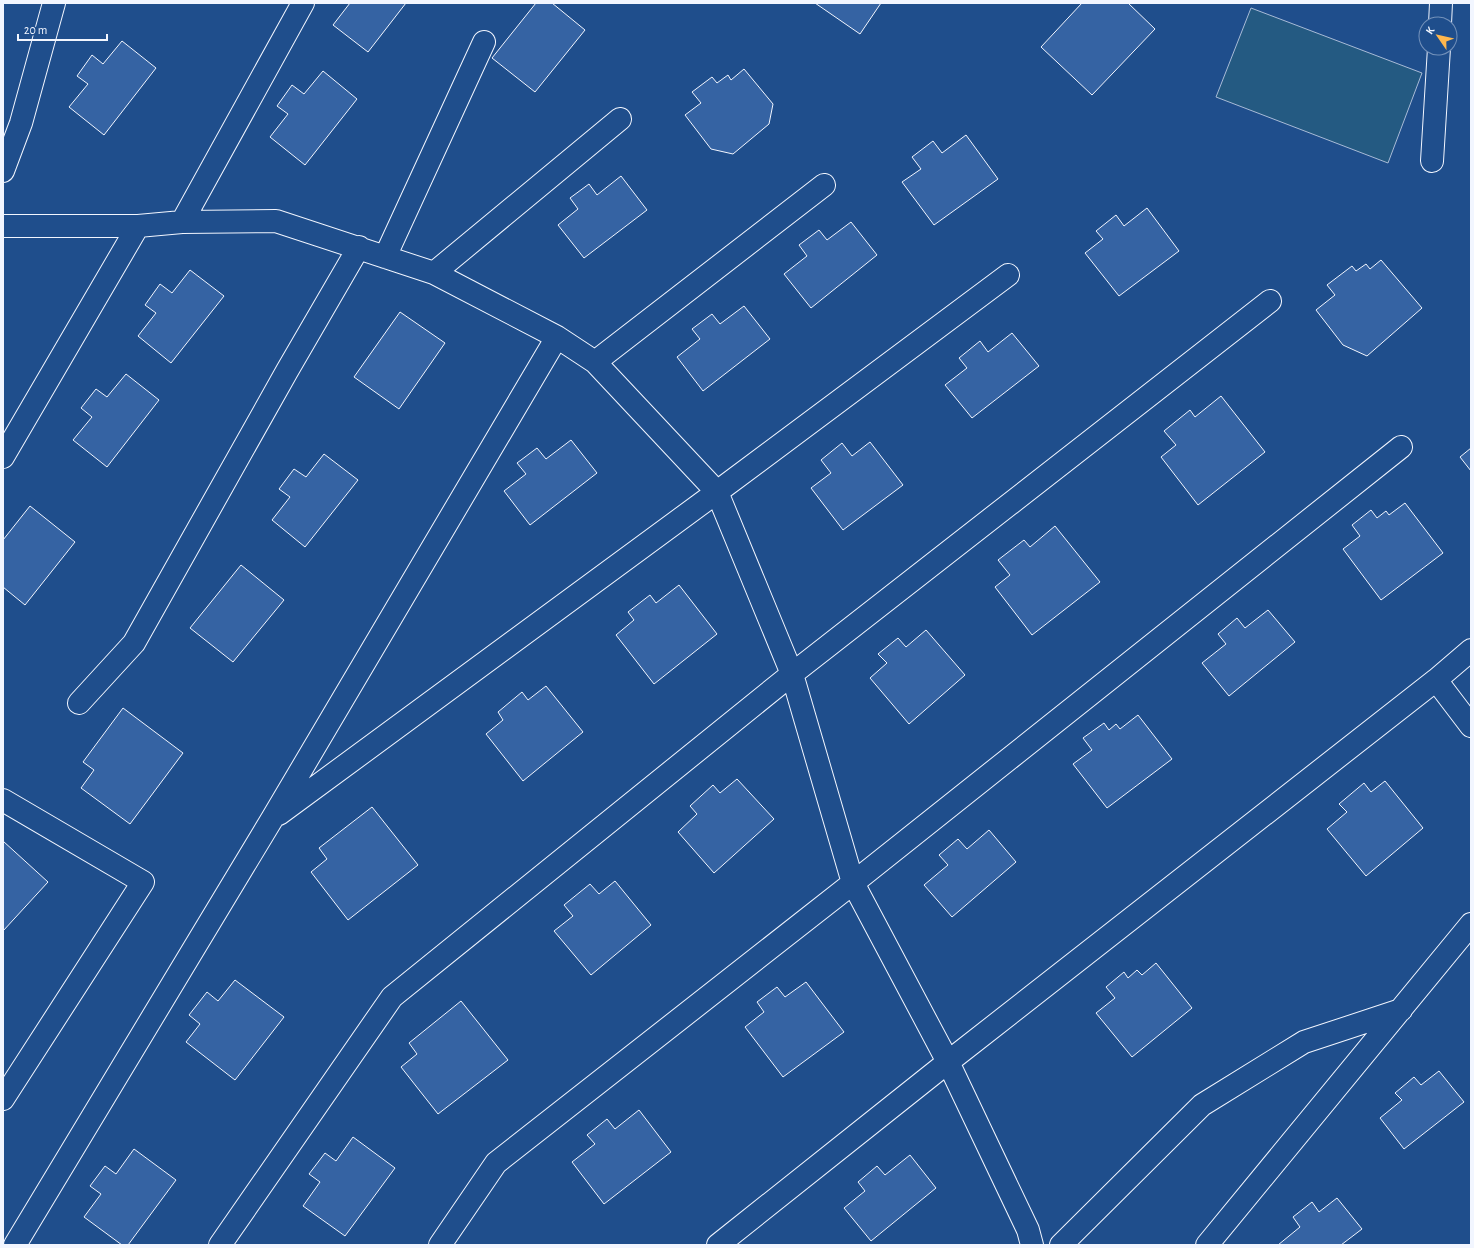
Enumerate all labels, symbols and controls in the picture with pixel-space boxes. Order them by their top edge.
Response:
scale bar [18,16,107,42]
north arrow [1418,16,1458,56]
text: 20 m [24,24,47,36]
text: K [1424,24,1437,36]

